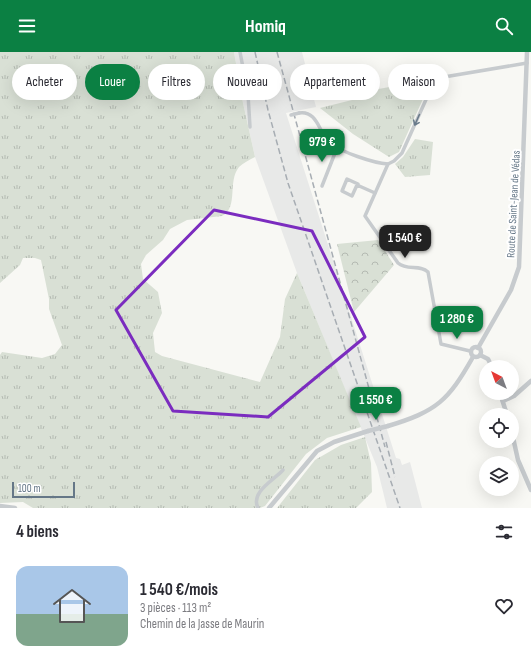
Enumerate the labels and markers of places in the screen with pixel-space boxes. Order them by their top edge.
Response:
pin: 979 € [294,129,350,163]
pin: 1 540 € [368,225,442,259]
pin: 1 280 € [420,306,494,340]
pin: 1 550 € [339,387,413,421]

